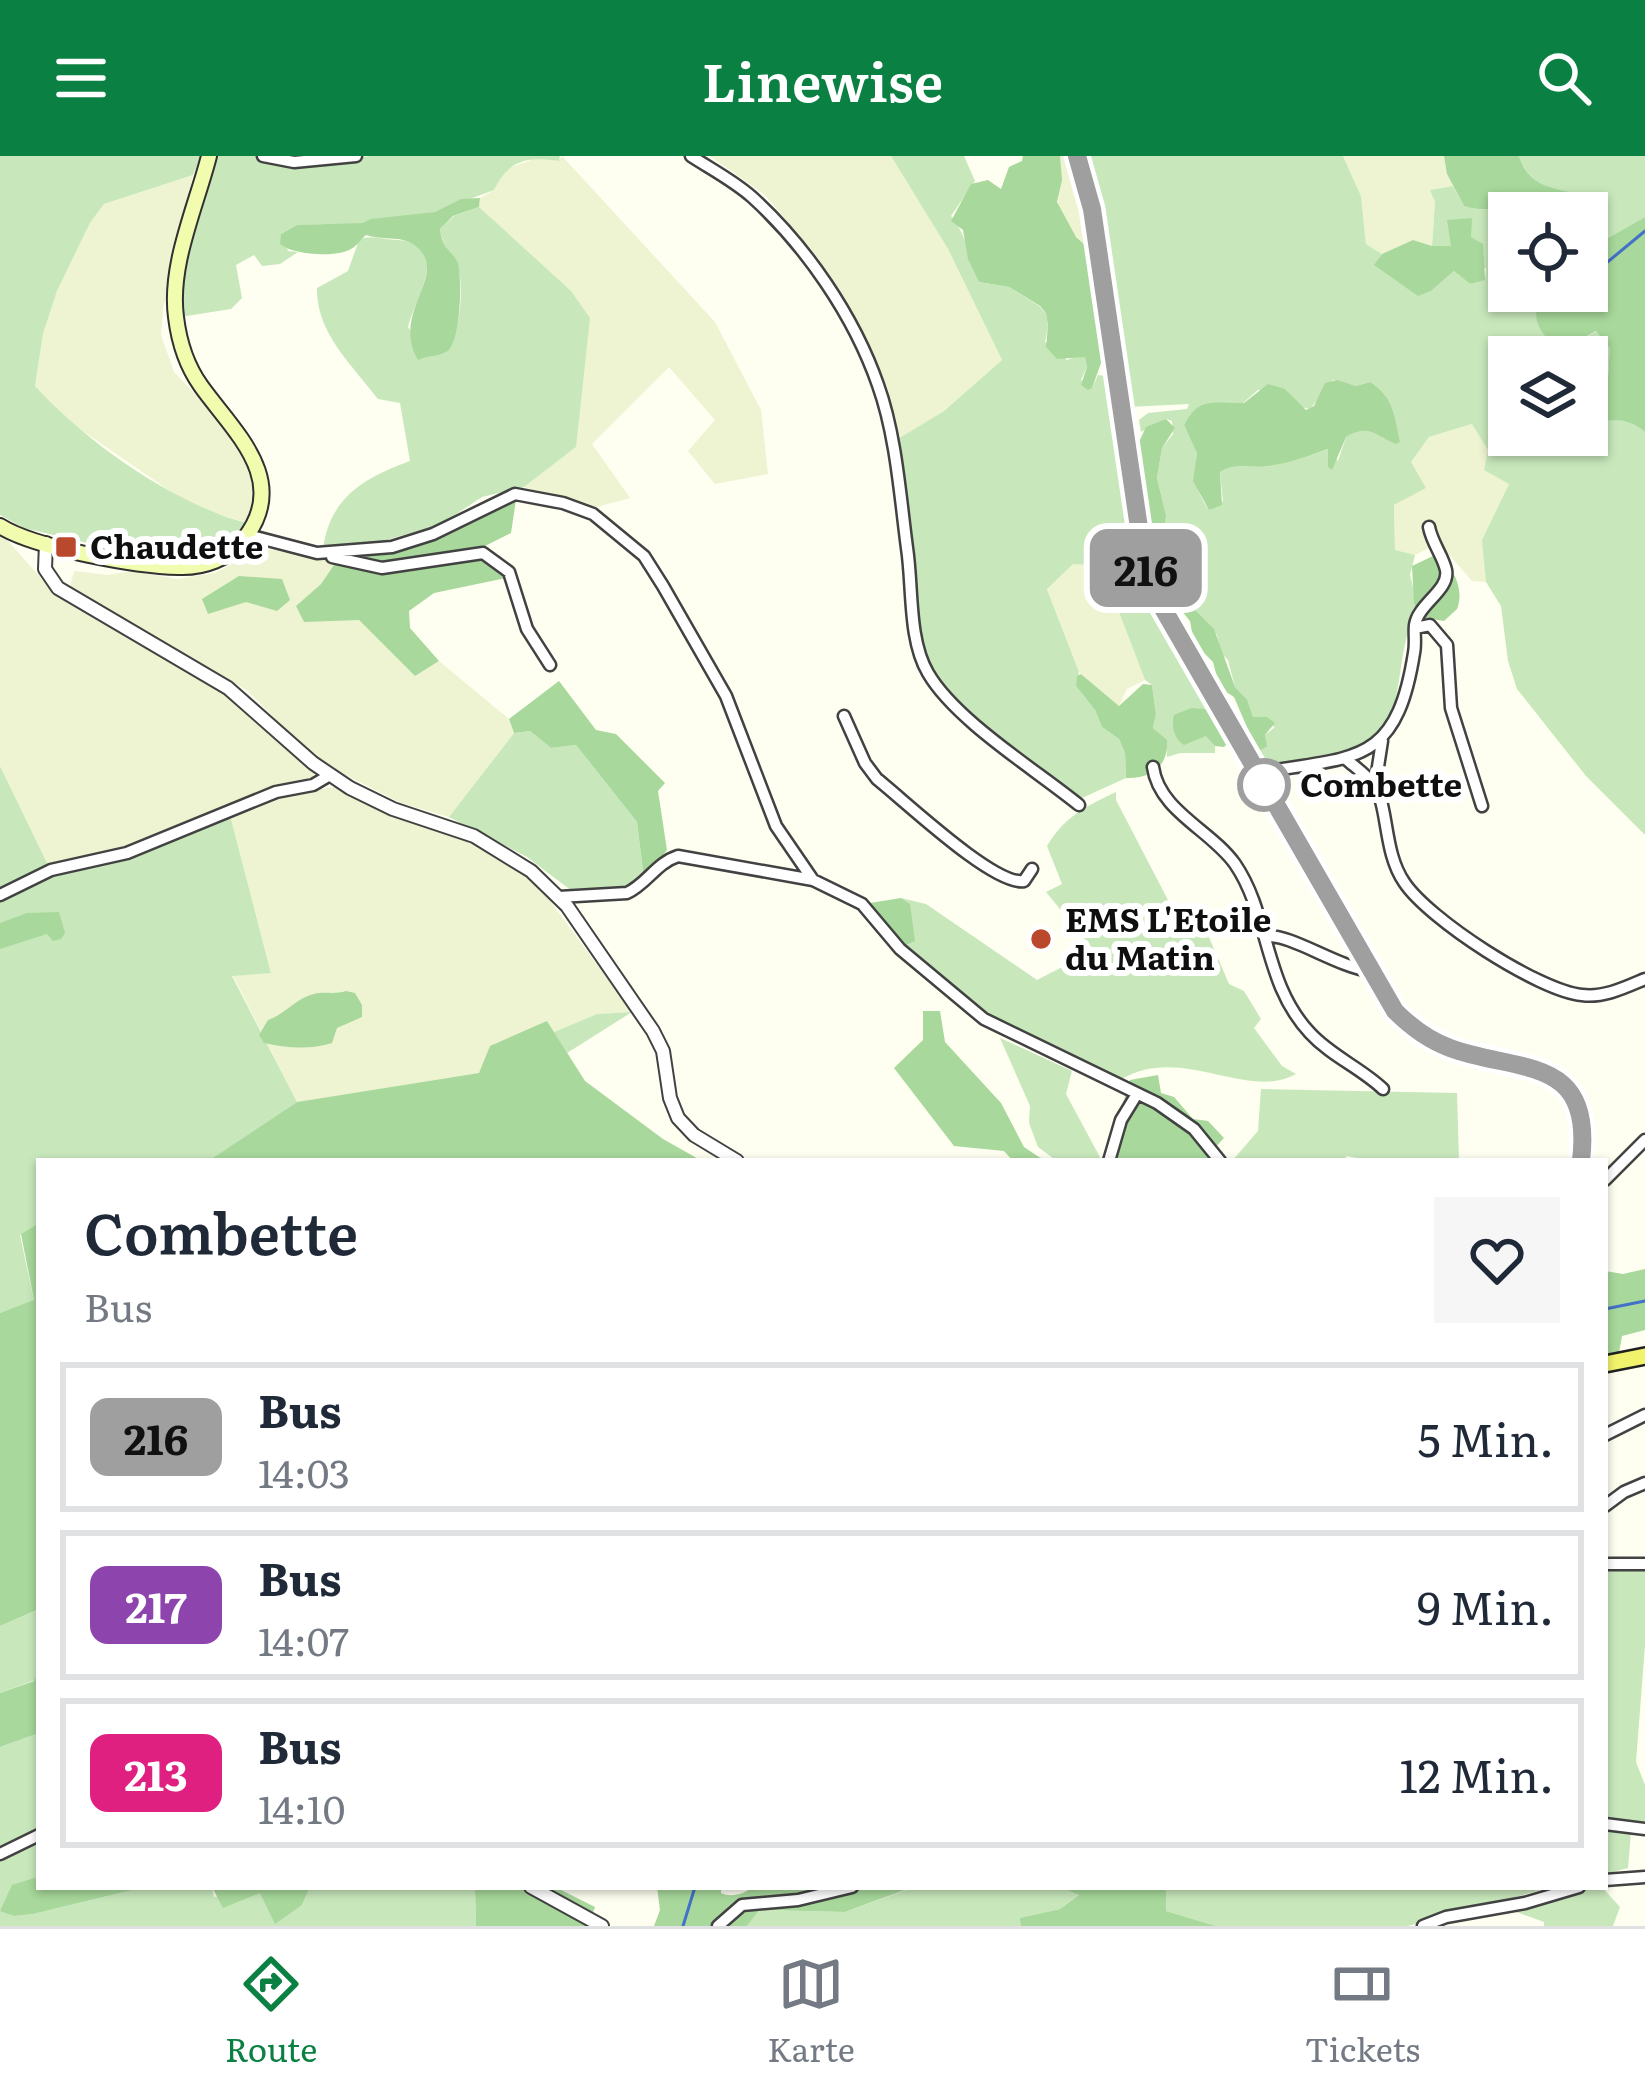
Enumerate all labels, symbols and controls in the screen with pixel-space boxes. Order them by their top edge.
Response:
text: Linewise [702,38,943,119]
icon: menu [48,45,114,111]
icon: search [1531,45,1597,111]
map controls [1488,192,1608,456]
button: locate [1488,192,1608,312]
button: layers [1488,336,1608,456]
place label: Chaudette [90,520,263,569]
line badge: 216 [1077,529,1215,607]
marker: Chaudette [53,534,79,560]
text: 216 [1114,537,1178,599]
place label: Combette [1300,758,1462,807]
marker: Combette [1239,760,1289,810]
place label: EMS L'Etoile du Matin [1065,893,1271,980]
marker: EMS L'Etoile du Matin [1028,926,1054,952]
text: Combette [84,1188,358,1273]
button: heart [1434,1197,1560,1323]
text: Bus [84,1276,152,1334]
text: Bus [258,1375,342,1442]
text: 5 Min. [1418,1404,1554,1471]
text: 216 [124,1406,188,1468]
text: 14:03 [258,1442,350,1500]
text: Bus [258,1543,342,1610]
text: 9 Min. [1417,1572,1554,1639]
text: 217 [125,1574,187,1636]
text: 14:07 [258,1610,349,1668]
text: Bus [258,1711,342,1778]
text: 12 Min. [1399,1740,1554,1807]
text: 213 [124,1742,188,1804]
text: 14:10 [258,1778,345,1836]
tab: Route [225,1951,317,2072]
tab: Karte [767,1951,855,2072]
tab: Tickets [1305,1951,1420,2072]

